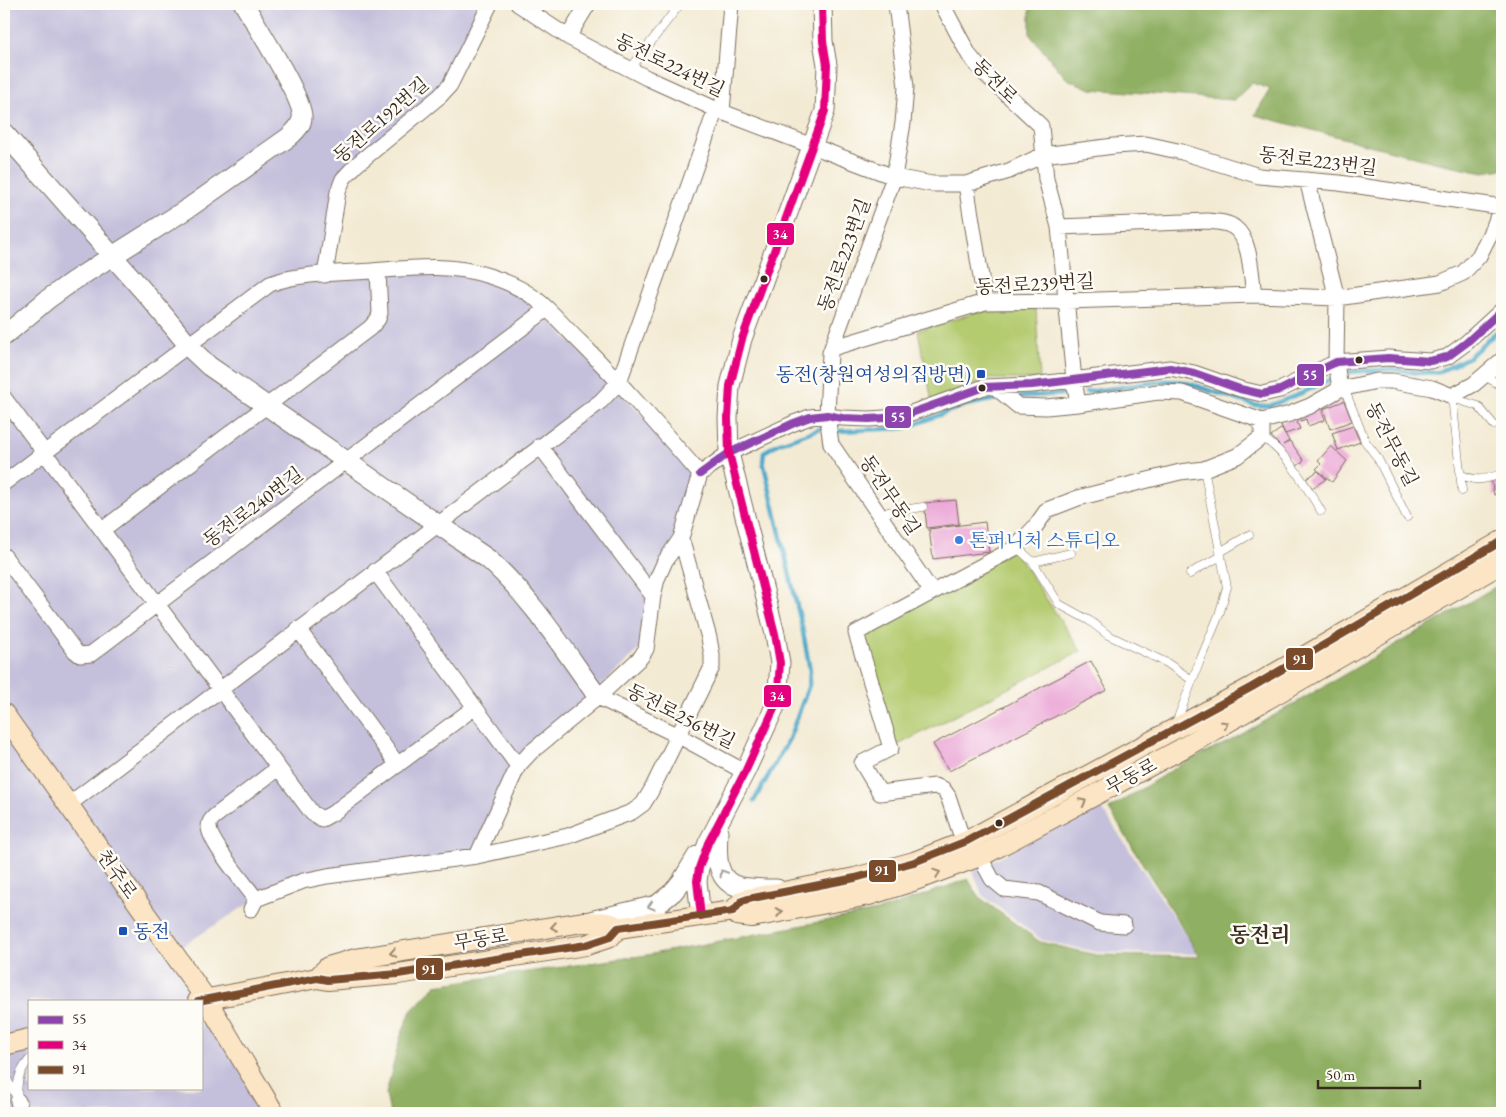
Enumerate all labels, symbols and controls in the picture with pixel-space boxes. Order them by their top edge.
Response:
street label: 동전로224번길 [611,28,729,102]
street label: 동전로 [967,53,1023,109]
street label: 동전로192번길 [328,71,434,169]
street label: 동전로223번길 [1257,141,1379,181]
street label: 동전로223번길 [812,195,876,315]
line badge: 34 [766,222,795,246]
text: 34 [773,225,788,243]
street label: 동전로239번길 [975,268,1095,300]
unlabelled marker [759,274,769,284]
unlabelled marker [1354,355,1364,365]
place label: 동전(창원여성의집방면) [775,362,971,387]
line badge: 55 [1296,363,1325,387]
text: 55 [1303,366,1317,384]
marker: 동전(창원여성의집방면) [975,368,987,380]
unlabelled marker [977,383,987,393]
street label: 동전무동길 [1360,397,1424,491]
line badge: 55 [884,405,912,429]
text: 55 [891,408,905,426]
street label: 동전무동길 [854,450,926,540]
street label: 동전로240번길 [198,461,308,553]
place label: 톤퍼니처 스튜디오 [969,528,1120,553]
marker: 톤퍼니처 스튜디오 [953,534,965,546]
line badge: 91 [1285,647,1314,671]
text: 91 [1293,650,1307,668]
street label: 동전로256번길 [622,678,740,754]
line badge: 34 [763,684,792,708]
text: 34 [770,687,785,705]
one-way arrow [1220,720,1229,730]
street label: 무동로 [1101,752,1161,800]
one-way arrow [1077,798,1086,808]
unlabelled marker [994,818,1004,828]
street label: 천주로 [91,844,143,904]
line badge: 91 [868,859,897,883]
text: 91 [875,861,889,879]
one-way arrow [720,869,730,878]
one-way arrow [932,869,941,879]
one-way arrow [647,900,656,910]
one-way arrow [775,908,784,918]
place label: 동전 [133,919,170,944]
district label: 동전리 [1230,921,1290,948]
street label: 무동로 [452,922,510,956]
one-way arrow [549,922,558,932]
marker: 동전 [117,925,129,937]
one-way arrow [389,947,397,958]
line badge: 91 [415,957,444,981]
text: 91 [422,960,436,978]
legend [28,1000,202,1090]
text: 55 [72,1009,86,1028]
text: 34 [72,1035,87,1054]
scale bar [1318,1057,1421,1089]
text: 91 [72,1059,86,1078]
text: 50 m [1326,1065,1355,1084]

